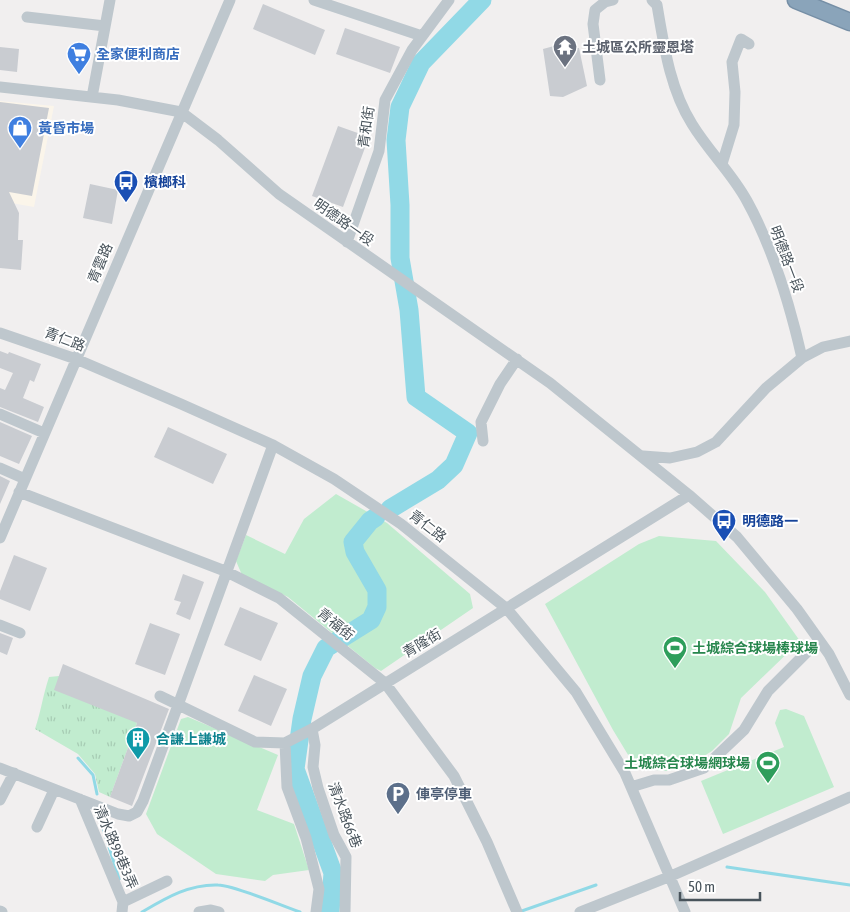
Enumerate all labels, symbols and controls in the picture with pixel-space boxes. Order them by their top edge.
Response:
temple icon: 土城區公所靈恩塔 [552,34,578,68]
place label: 土城區公所靈恩塔 [582,39,694,55]
supermarket icon: 全家便利商店 [66,41,92,75]
place label: 全家便利商店 [96,46,180,62]
street label: 青和街 [355,105,377,149]
shop icon: 黃昏市場 [7,115,33,149]
place label: 黃昏市場 [38,120,94,136]
bus stop icon: 檳榔科 [113,169,139,203]
place label: 檳榔科 [144,174,186,190]
street label: 明德路一段 [311,195,377,249]
street label: 明德路一段 [767,223,807,295]
street label: 青雲路 [84,241,116,285]
street label: 青仁路 [43,324,87,354]
street label: 青仁路 [407,507,449,545]
bus stop icon: 明德路一 [711,508,737,542]
place label: 明德路一 [742,513,798,529]
street label: 青福街 [315,605,357,643]
street label: 青隆街 [400,625,444,661]
sports icon: 土城綜合球場棒球場 [662,635,688,669]
place label: 土城綜合球場棒球場 [692,640,818,656]
building icon: 合謙上謙城 [125,726,151,760]
place label: 合謙上謙城 [156,731,226,747]
sports icon: 土城綜合球場網球場 [755,750,781,784]
place label: 土城綜合球場網球場 [624,755,750,771]
street label: 清水路66巷 [325,780,365,850]
parking icon: 俥亭停車 [385,781,411,815]
place label: 俥亭停車 [416,786,472,802]
street label: 清水路98巷3弄 [91,803,141,891]
scale bar [680,870,760,902]
text: 50 m [688,878,715,895]

